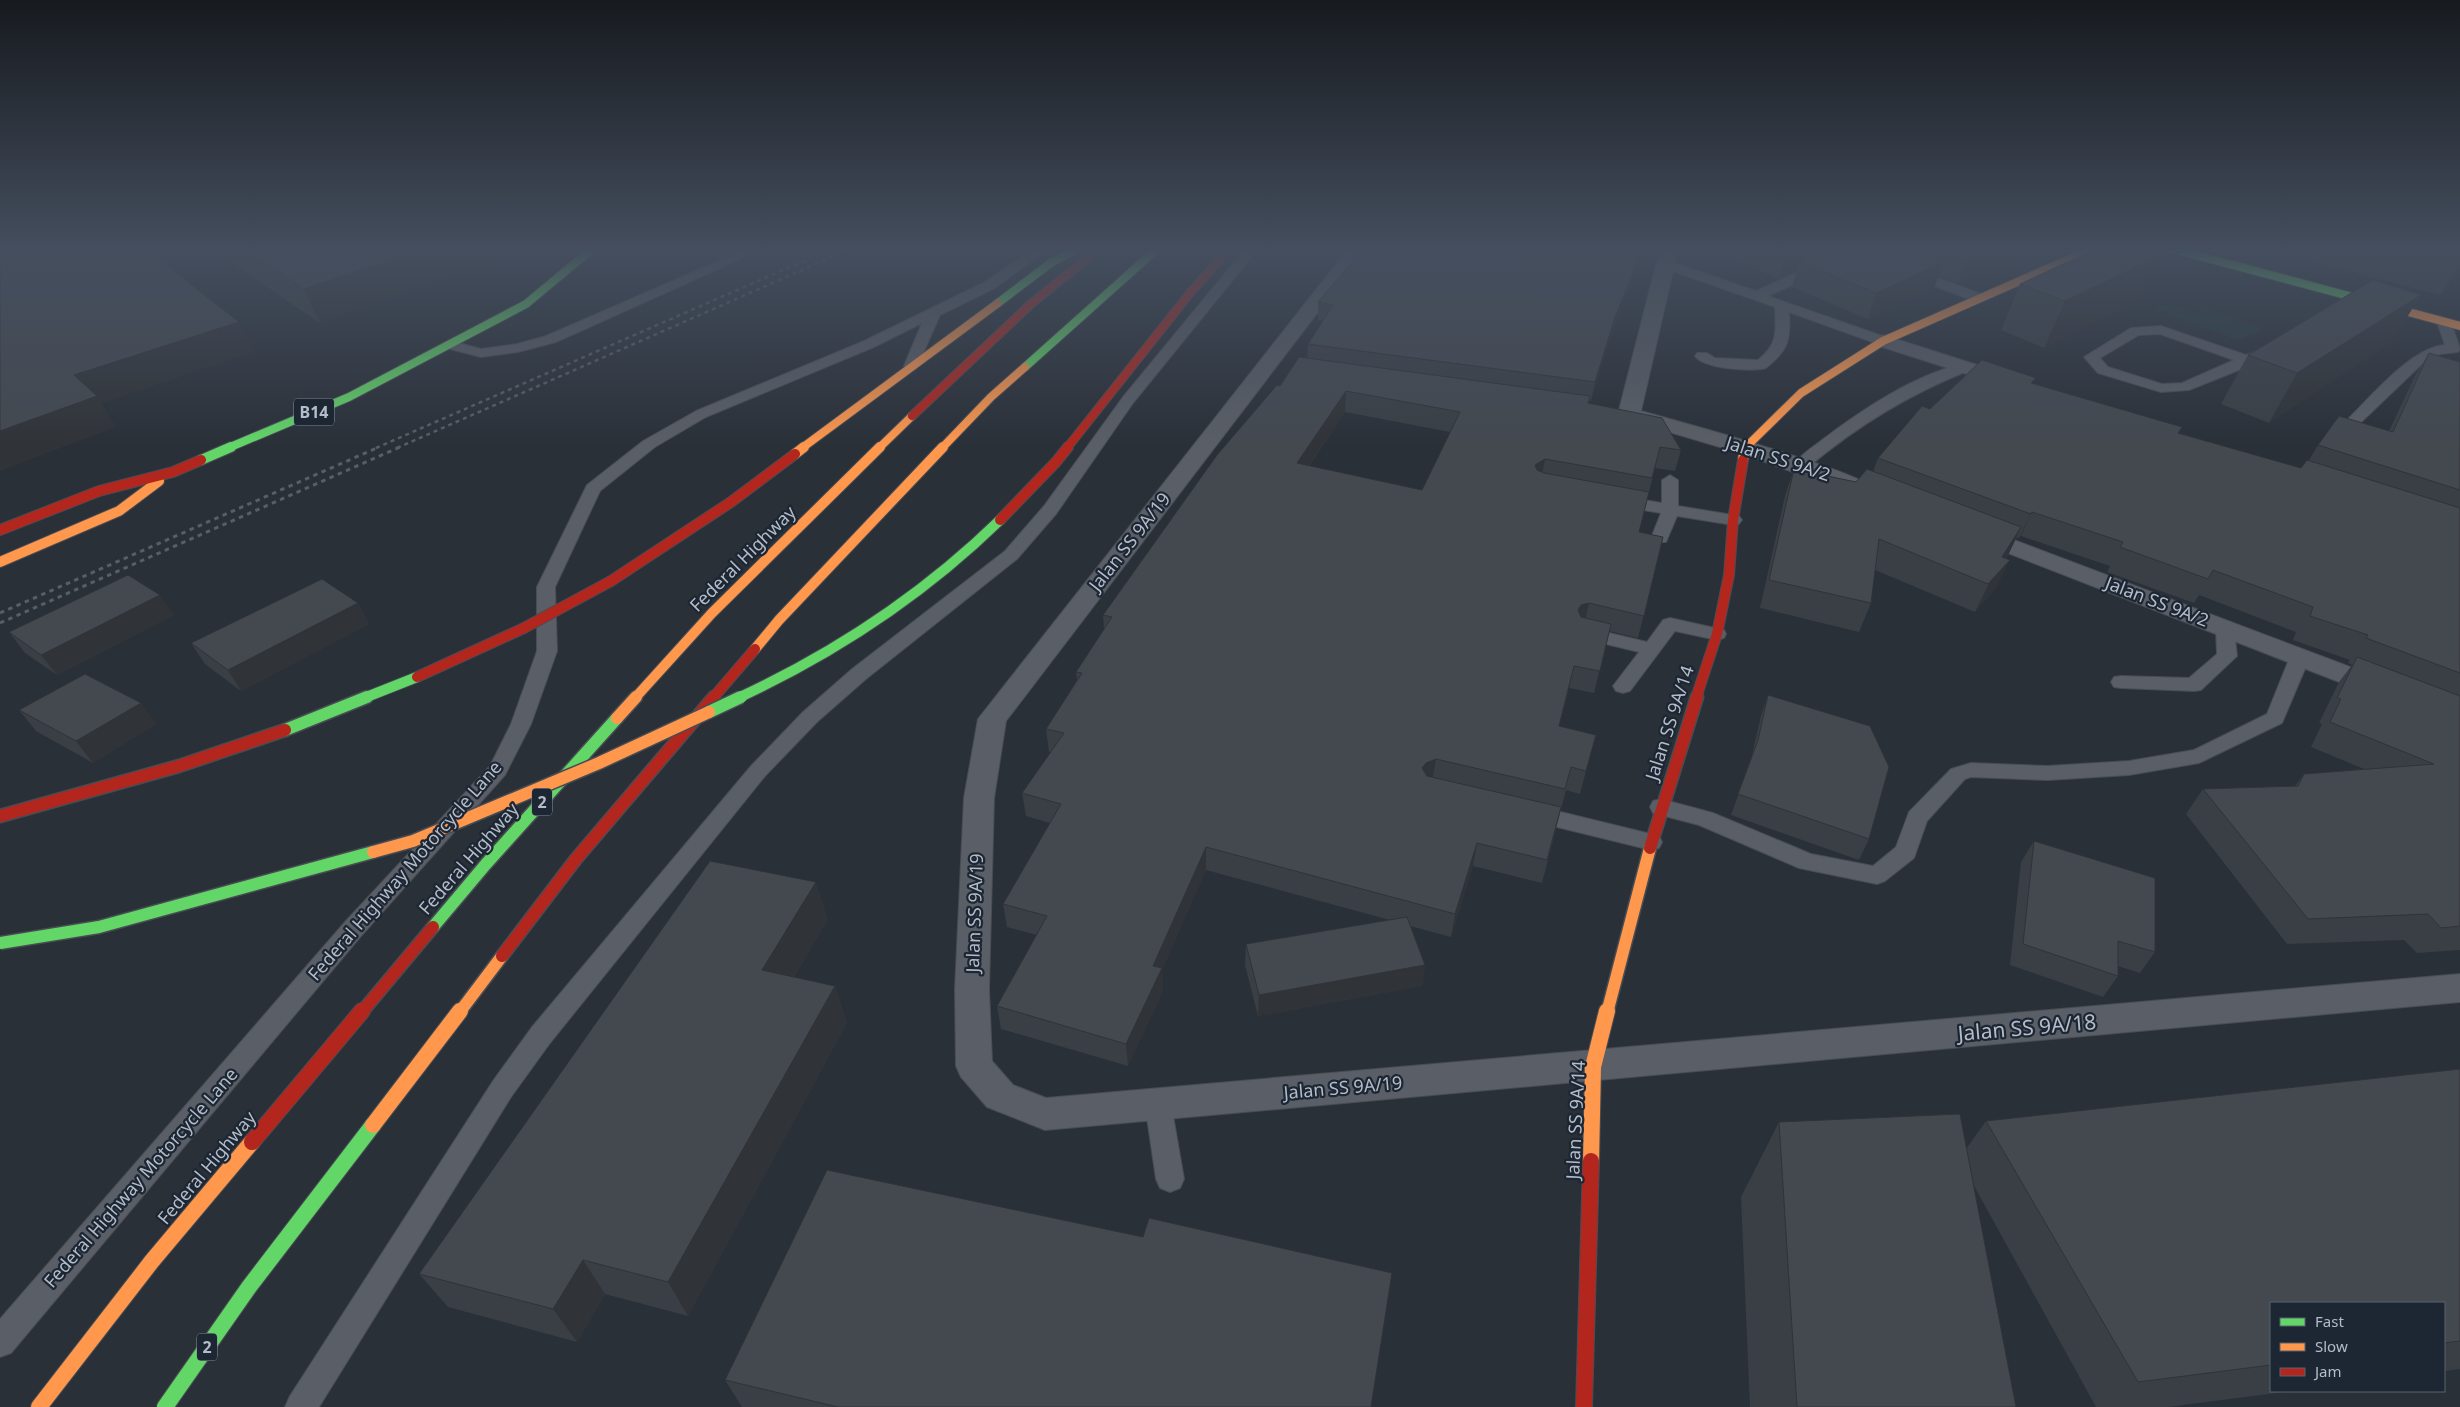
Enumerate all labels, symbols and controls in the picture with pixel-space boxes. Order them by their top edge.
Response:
road number: B14 [294,398,334,426]
street label: Jalan SS 9A/2 [1721,429,1834,486]
street label: Jalan SS 9A/19 [1082,487,1175,597]
street label: Federal Highway [684,499,801,617]
street label: Jalan SS 9A/2 [2100,570,2212,632]
street label: Jalan SS 9A/14 [1639,662,1699,785]
street label: Federal Highway Motorcycle Lane [302,755,506,985]
road number: 2 [532,789,552,816]
street label: Federal Highway [413,797,524,919]
street label: Jalan SS 9A/19 [960,853,988,975]
street label: Jalan SS 9A/18 [1954,1007,2097,1047]
street label: Jalan SS 9A/14 [1560,1060,1590,1182]
street label: Federal Highway Motorcycle Lane [38,1062,242,1292]
street label: Jalan SS 9A/19 [1281,1070,1403,1104]
street label: Federal Highway [152,1105,261,1229]
legend [2270,1302,2445,1392]
text: Fast [2315,1311,2344,1331]
road number: 2 [197,1334,217,1360]
text: Slow [2315,1336,2348,1356]
text: Jam [2313,1361,2342,1381]

